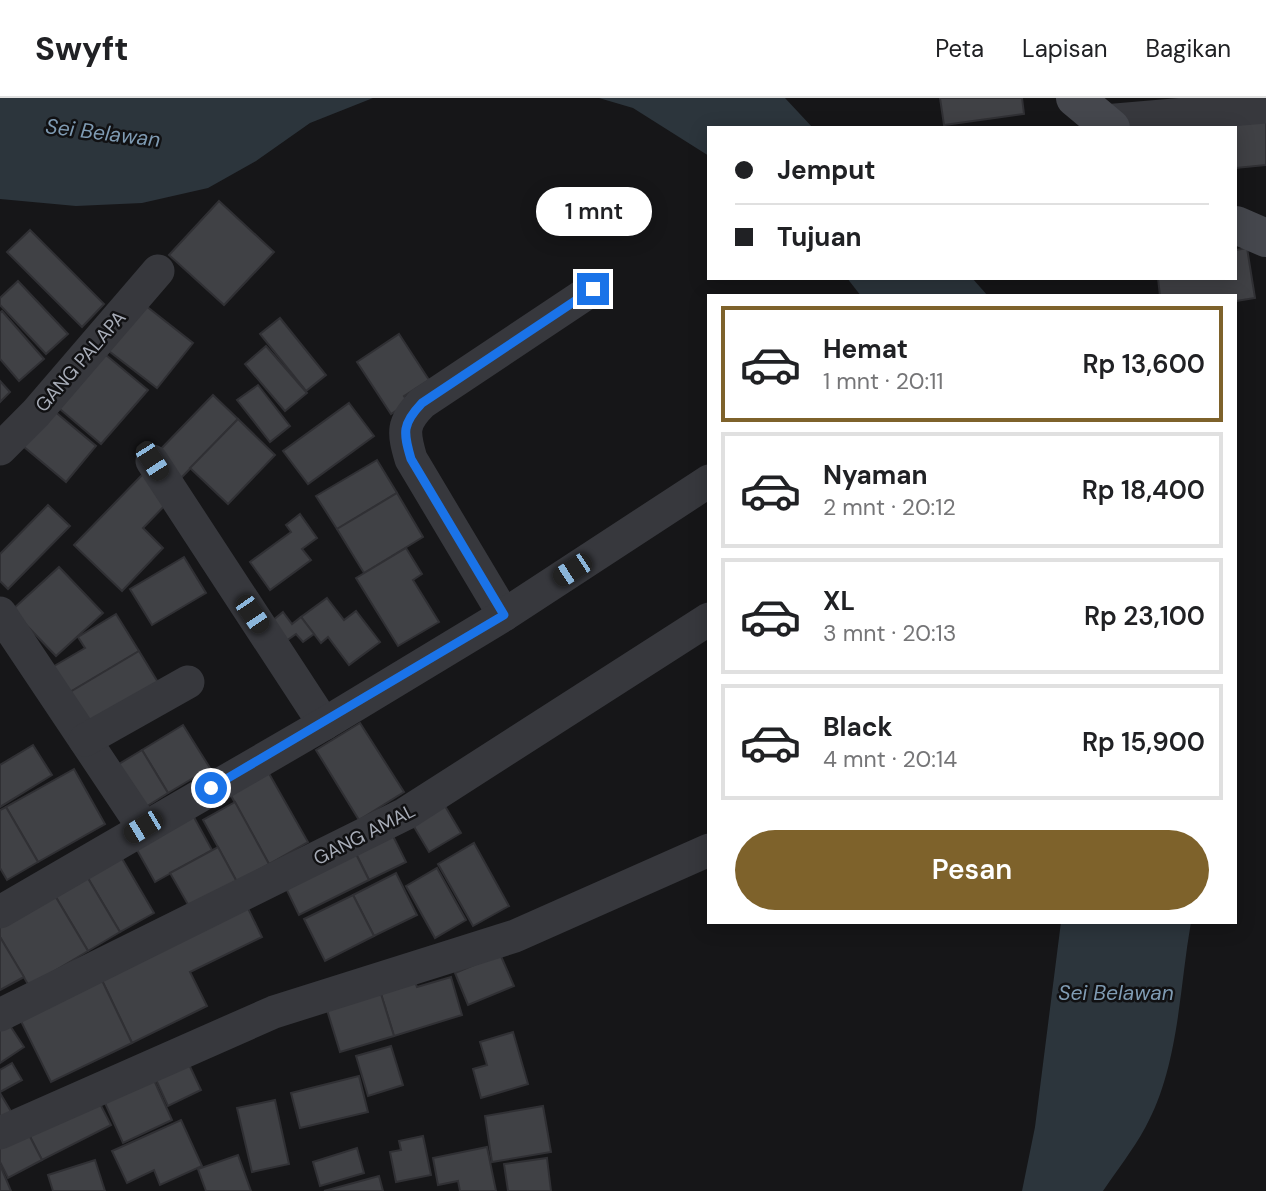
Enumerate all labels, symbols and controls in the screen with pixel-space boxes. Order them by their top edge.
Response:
text: Swyft [35,27,128,70]
text: Peta [935,33,984,64]
text: Lapisan [1022,33,1107,64]
text: Bagikan [1145,33,1231,64]
water label: Sei Belawan [44,112,162,154]
text: Jemput [777,153,876,187]
callout: 1 mnt [535,188,651,236]
text: 1 mnt [565,196,623,226]
text: Tujuan [777,220,862,254]
route end [577,273,609,305]
street label: GANG PALAPA [30,305,131,417]
text: Hemat [823,332,908,366]
icon: car [739,333,802,396]
text: Rp 13,600 [1082,347,1205,381]
text: 1 mnt · 20:11 [823,366,944,396]
car [132,438,173,484]
text: Nyaman [823,458,928,492]
icon: car [739,459,802,522]
text: Rp 18,400 [1082,473,1205,507]
text: 2 mnt · 20:12 [823,492,956,522]
car [549,550,596,590]
text: XL [823,584,855,618]
icon: car [739,585,802,648]
car [232,591,273,637]
text: Rp 23,100 [1084,599,1205,633]
text: 3 mnt · 20:13 [823,618,956,648]
text: Black [823,710,893,744]
icon: car [739,711,802,774]
text: Rp 15,900 [1082,725,1205,759]
text: 4 mnt · 20:14 [823,744,957,774]
route start [195,772,227,804]
street label: GANG AMAL [309,798,419,871]
car [120,807,167,847]
button: Pesan [735,830,1209,910]
water label: Sei Belawan [1058,979,1174,1007]

